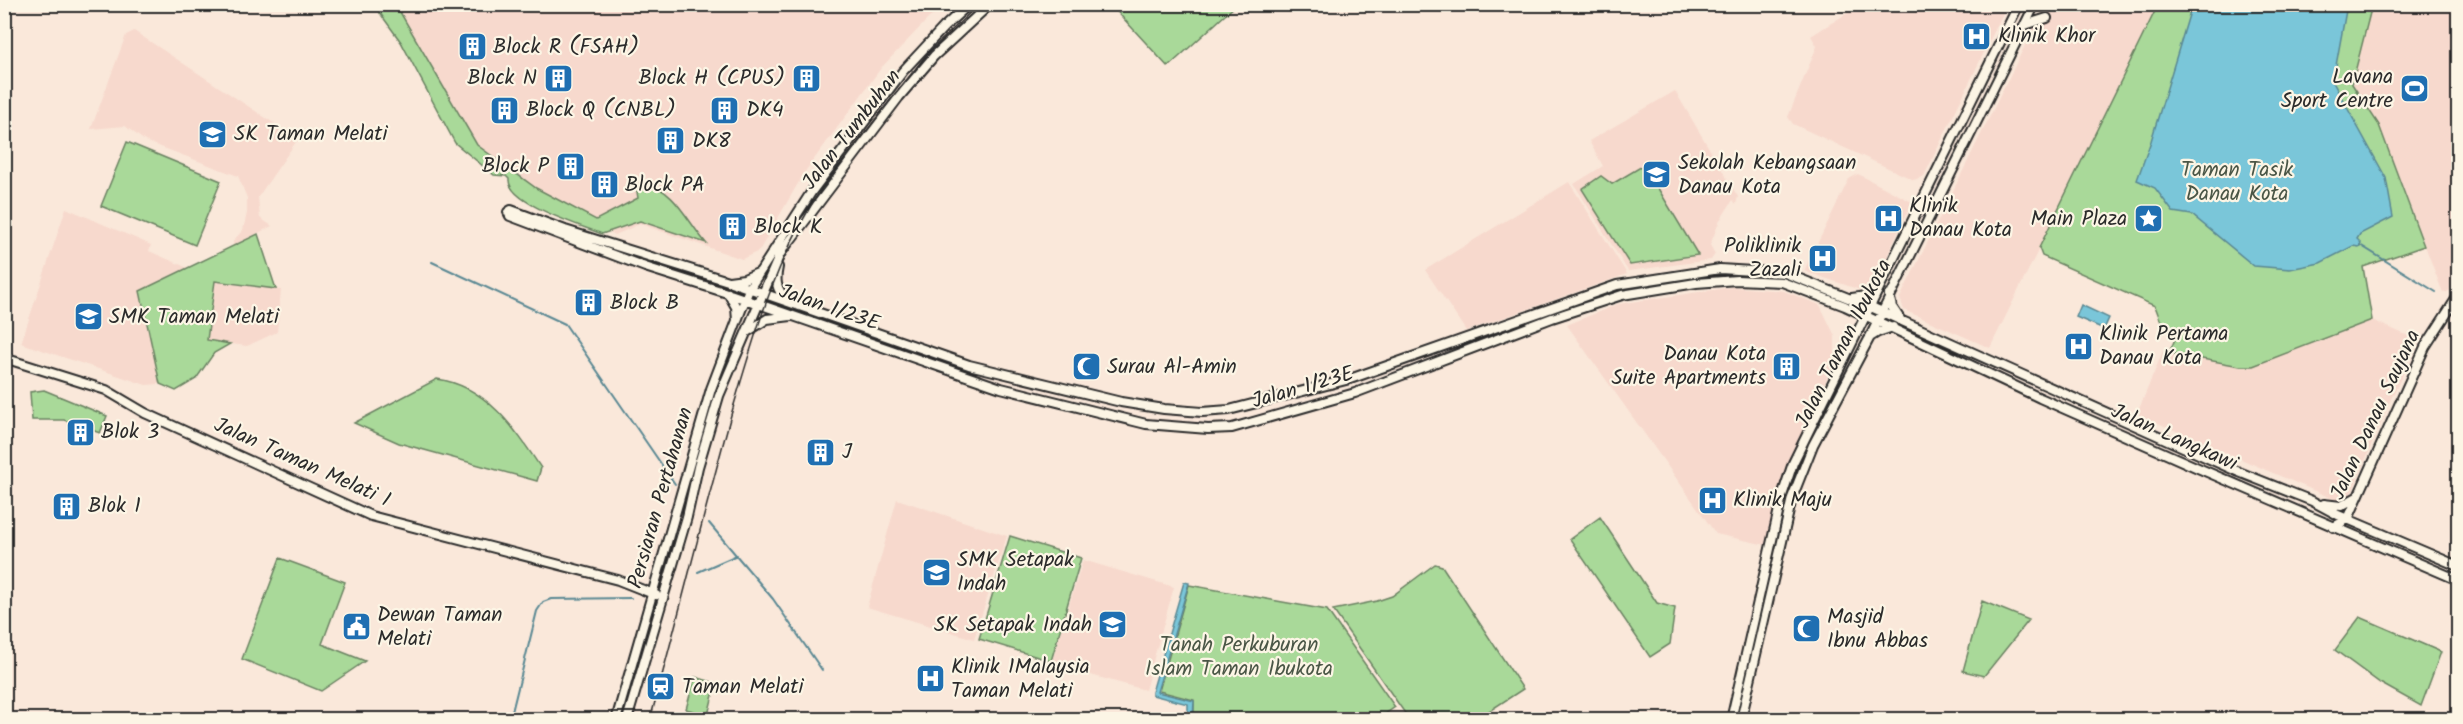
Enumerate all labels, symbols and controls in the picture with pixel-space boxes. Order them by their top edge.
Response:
hospital icon: Klinik Khor [1961,20,1993,52]
place label: Klinik Khor [1998,20,2096,53]
building icon: Block R (FSAH) [456,31,488,63]
place label: Block R (FSAH) [493,31,639,64]
place label: Lavana Sport Centre [2281,61,2394,118]
place label: Block N [467,62,537,95]
building icon: Block N [542,62,574,94]
place label: Block H (CPUS) [638,62,785,95]
building icon: Block H (CPUS) [790,62,822,94]
street label: Jalan Tumbuhan [794,62,910,198]
sports icon: Lavana Sport Centre [2398,73,2430,105]
building icon: Block Q (CNBL) [489,94,521,126]
place label: Block Q (CNBL) [526,94,676,127]
building icon: DK4 [709,94,741,126]
place label: DK4 [746,94,784,127]
school or university icon: SK Taman Melati [197,118,229,150]
place label: SK Taman Melati [234,118,388,151]
building icon: DK8 [655,125,687,157]
place label: DK8 [692,125,731,158]
place label: Sekolah Kebangsaan Danau Kota [1678,147,1856,204]
place label: Block P [482,150,550,183]
building icon: Block P [554,150,586,182]
park label: Taman Tasik Danau Kota [2181,154,2293,211]
school or university icon: Sekolah Kebangsaan Danau Kota [1641,159,1673,191]
building icon: Block PA [588,169,620,201]
place label: Block PA [625,169,705,202]
place label: Klinik Danau Kota [1909,190,2012,247]
hospital icon: Klinik Danau Kota [1872,202,1904,234]
place label: Main Plaza [2030,203,2127,236]
place icon: Main Plaza [2132,203,2164,235]
building icon: Block K [717,211,749,243]
place label: Block K [754,211,823,244]
place label: Poliklinik Zazali [1724,230,1802,287]
hospital icon: Poliklinik Zazali [1806,242,1838,274]
street label: Jalan Taman Ibukota [1787,253,1901,435]
street label: Jalan 1/23E [774,275,885,341]
building icon: Block B [573,287,605,319]
place label: Block B [610,287,679,320]
school or university icon: SMK Taman Melati [72,301,104,333]
place label: SMK Taman Melati [109,301,280,334]
place label: Klinik Pertama Danau Kota [2099,318,2228,375]
street label: Jalan Danau Saujana [2322,324,2430,506]
hospital icon: Klinik Pertama Danau Kota [2062,330,2094,362]
place label: Danau Kota Suite Apartments [1612,338,1766,395]
building icon: Danau Kota Suite Apartments [1771,350,1803,382]
mosque icon: Surau Al-Amin [1070,351,1102,383]
place label: Surau Al-Amin [1107,351,1237,384]
street label: Jalan 1/23E [1248,358,1359,418]
street label: Jalan Langkawi [2105,395,2244,481]
street label: Persiaran Pertahanan [619,404,703,592]
street label: Jalan Taman Melati 1 [208,409,396,517]
building icon: Blok 3 [64,416,96,448]
place label: Blok 3 [101,416,159,449]
building icon: J [805,436,837,468]
place label: J [842,436,853,469]
hospital icon: Klinik Maju [1696,484,1728,516]
place label: Klinik Maju [1733,484,1832,517]
building icon: Blok 1 [51,490,83,522]
place label: Blok 1 [88,490,141,523]
place label: SMK Setapak Indah [957,544,1074,601]
school or university icon: SMK Setapak Indah [920,556,952,588]
place label: Dewan Taman Melati [377,599,502,656]
place label: Masjid Ibnu Abbas [1827,601,1928,658]
place label: SK Setapak Indah [934,609,1092,642]
school or university icon: SK Setapak Indah [1097,609,1129,641]
public building icon: Dewan Taman Melati [340,611,372,643]
mosque icon: Masjid Ibnu Abbas [1790,613,1822,645]
park label: Tanah Perkuburan Islam Taman Ibukota [1145,629,1333,686]
place label: Klinik 1Malaysia Taman Melati [951,651,1090,708]
hospital icon: Klinik 1Malaysia Taman Melati [914,663,946,695]
station icon: Taman Melati [645,671,677,703]
place label: Taman Melati [682,671,804,704]

